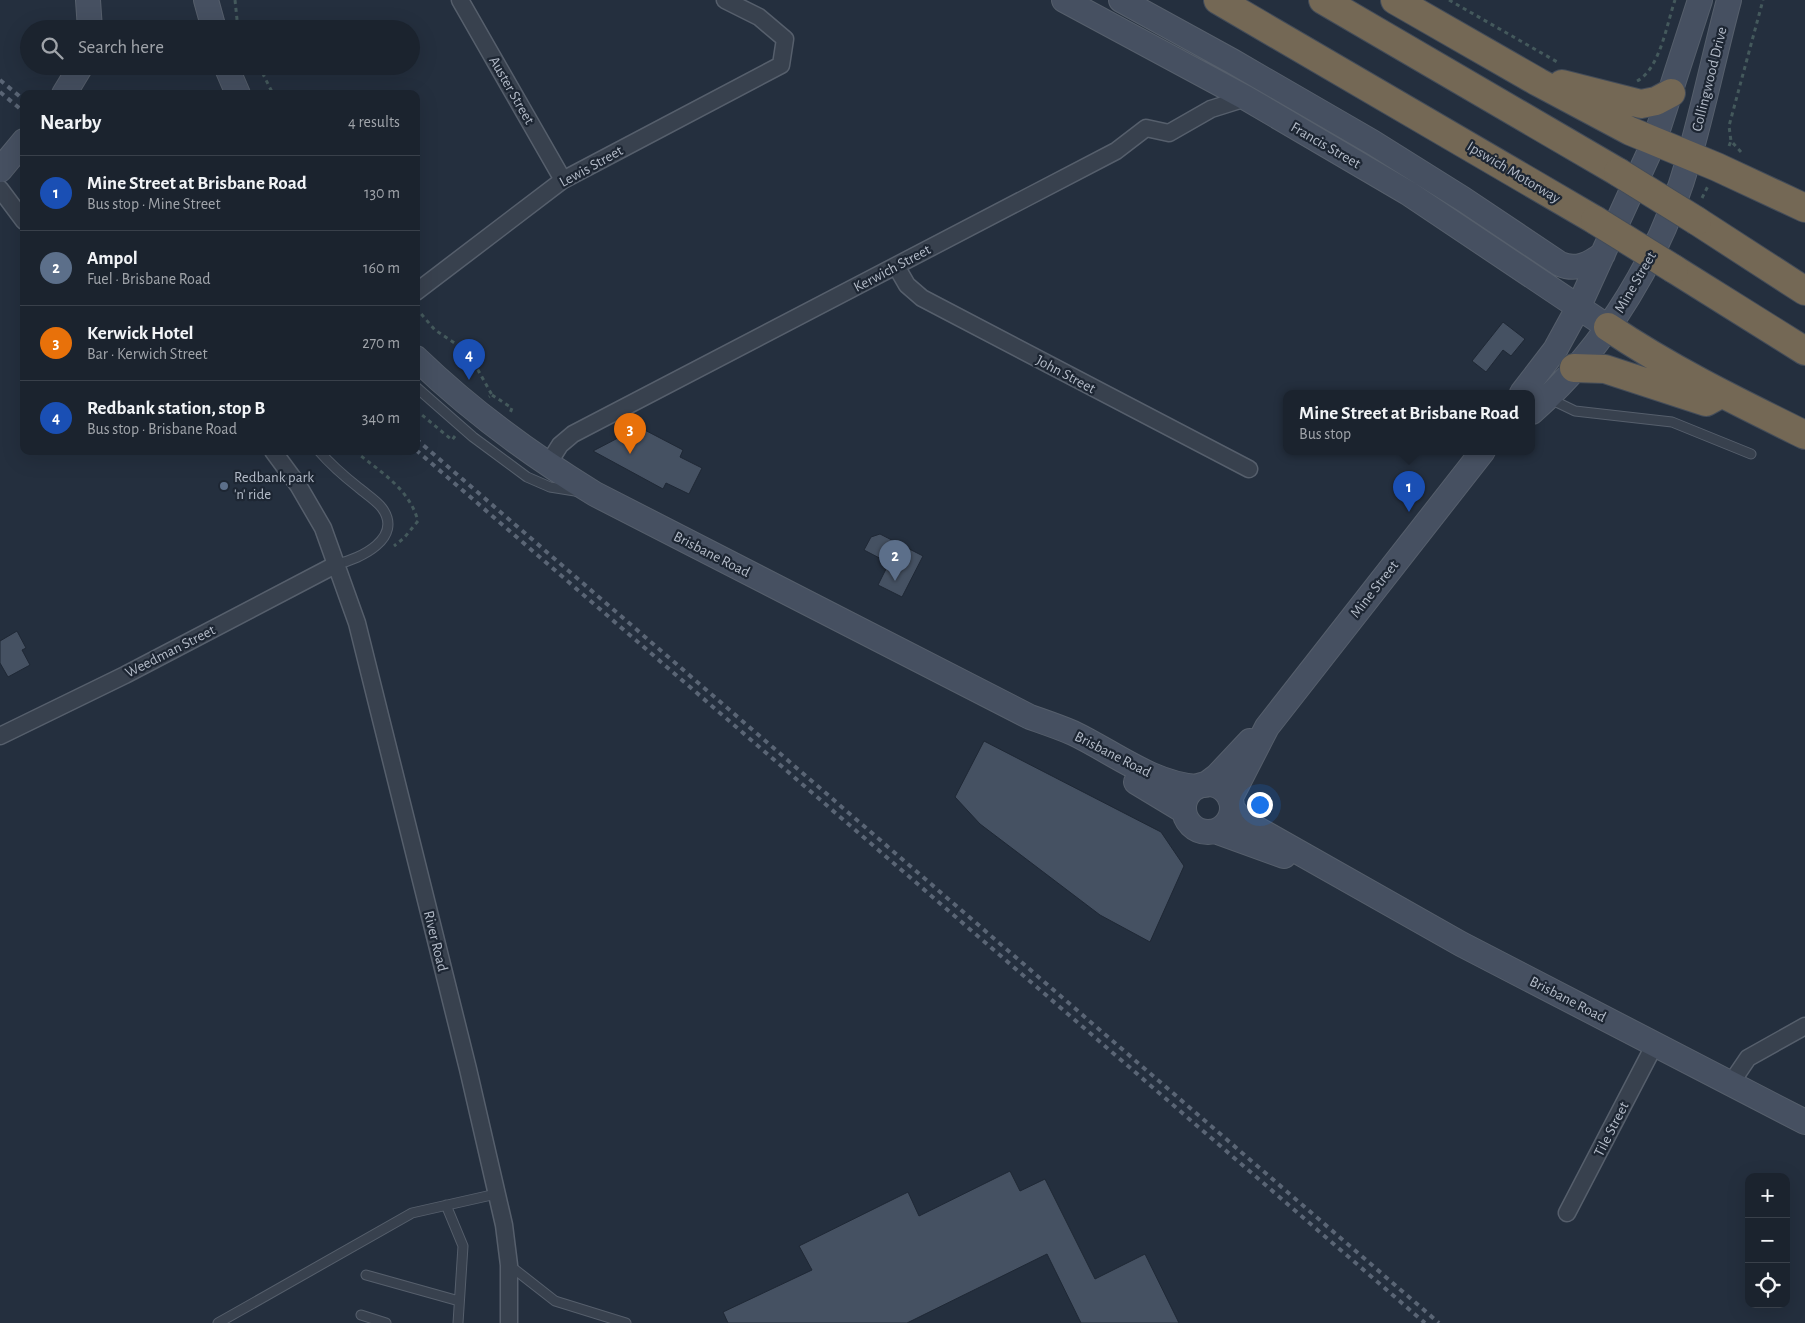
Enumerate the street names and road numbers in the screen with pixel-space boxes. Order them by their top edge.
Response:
street label: Collingwood Drive [1689,25,1730,133]
street label: Auster Street [486,54,537,127]
street label: Francis Street [1288,119,1363,172]
street label: Ipswich Motorway [1465,139,1563,206]
street label: Lewis Street [557,143,626,190]
street label: Kerwich Street [851,242,933,295]
street label: Mine Street [1612,249,1659,315]
street label: John Street [1034,353,1098,396]
street label: Brisbane Road [671,529,753,580]
street label: Mine Street [1348,558,1401,621]
street label: Weedman Street [123,622,218,681]
street label: Brisbane Road [1072,729,1154,780]
street label: River Road [421,909,450,973]
street label: Brisbane Road [1527,974,1609,1025]
street label: Tile Street [1591,1099,1632,1159]

